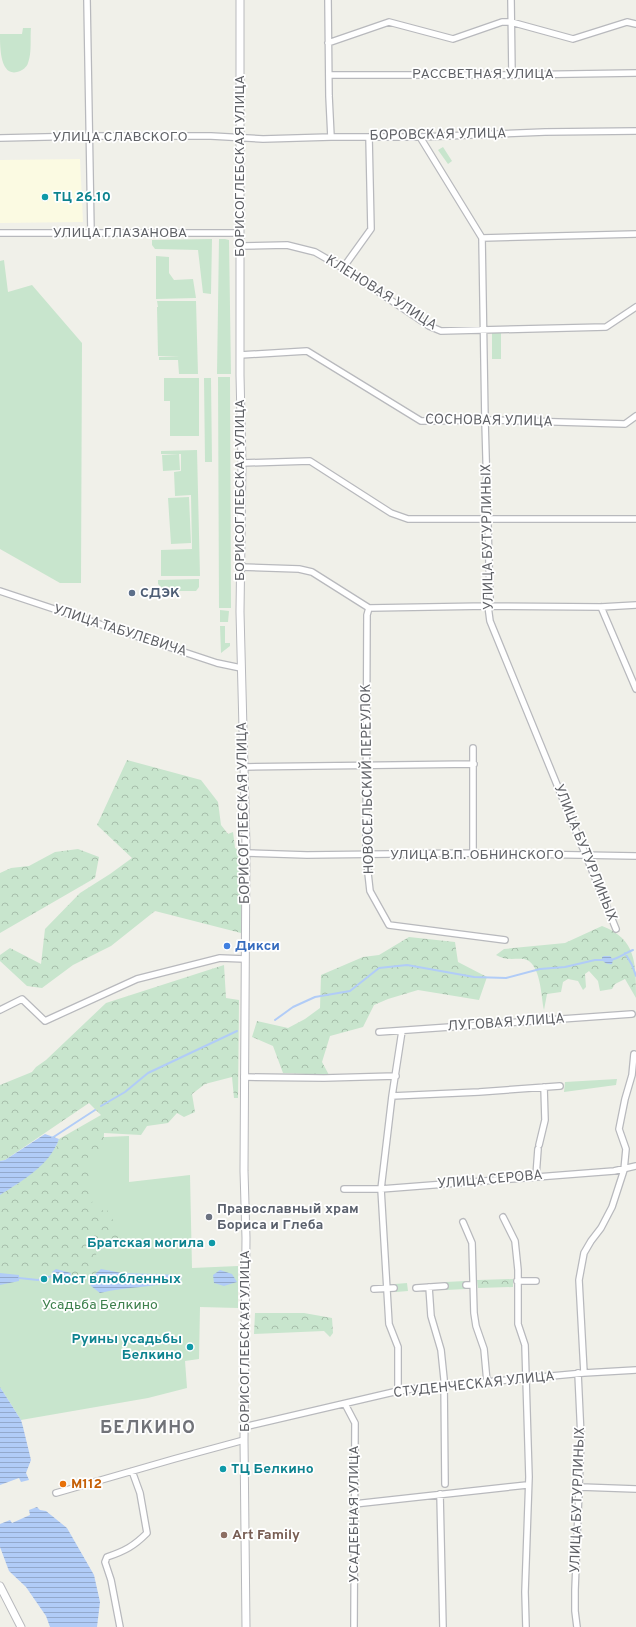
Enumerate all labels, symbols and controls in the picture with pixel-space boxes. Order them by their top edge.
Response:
street label: РАССВЕТНАЯ УЛИЦА [412,66,554,83]
street label: БОРИСОГЛЕБСКАЯ УЛИЦА [232,75,249,257]
street label: БОРОВСКАЯ УЛИЦА [369,125,507,145]
street label: УЛИЦА СЛАВСКОГО [52,129,188,146]
place label: ТЦ 26.10 [53,189,111,206]
marker: ТЦ 26.10 [40,192,50,202]
street label: УЛИЦА ГЛАЗАНОВА [53,225,187,242]
street label: КЛЕНОВАЯ УЛИЦА [322,252,440,334]
street label: БОРИСОГЛЕБСКАЯ УЛИЦА [232,399,249,581]
street label: СОСНОВАЯ УЛИЦА [425,411,553,431]
street label: УЛИЦА БУТУРЛИНЫХ [478,464,498,610]
place label: СДЭК [140,585,180,602]
marker: СДЭК [127,588,137,598]
street label: УЛИЦА ТАБУЛЕВИЧА [51,601,189,661]
street label: НОВОСЕЛЬСКИЙ ПЕРЕУЛОК [357,683,378,875]
street label: БОРИСОГЛЕБСКАЯ УЛИЦА [234,722,254,904]
street label: УЛИЦА БУТУРЛИНЫХ [550,782,620,924]
street label: УЛИЦА В.П. ОБНИНСКОГО [390,847,564,864]
place label: Дикси [235,938,280,955]
marker: Дикси [222,941,232,951]
street label: ЛУГОВАЯ УЛИЦА [447,1010,565,1036]
street label: УЛИЦА СЕРОВА [437,1167,543,1193]
place label: Православный храм Бориса и Глеба [217,1201,359,1234]
marker: Православный храм Бориса и Глеба [204,1212,214,1222]
place label: Братская могила [87,1235,204,1252]
marker: Братская могила [207,1238,217,1248]
street label: БОРИСОГЛЕБСКАЯ УЛИЦА [237,1250,254,1432]
place label: Мост влюбленных [52,1271,181,1288]
marker: Мост влюбленных [39,1274,49,1284]
park label: Усадьба Белкино [42,1297,158,1314]
place label: Руины усадьбы Белкино [71,1331,182,1364]
marker: Руины усадьбы Белкино [185,1342,195,1352]
street label: СТУДЕНЧЕСКАЯ УЛИЦА [393,1368,555,1402]
district label: БЕЛКИНО [100,1417,196,1440]
street label: УЛИЦА БУТУРЛИНЫХ [567,1427,589,1573]
street label: УСАДЕБНАЯ УЛИЦА [346,1445,363,1583]
place label: ТЦ Белкино [231,1461,314,1478]
marker: ТЦ Белкино [218,1464,228,1474]
place label: М112 [71,1476,102,1493]
marker: М112 [58,1479,68,1489]
place label: Art Family [232,1527,300,1544]
marker: Art Family [219,1530,229,1540]

